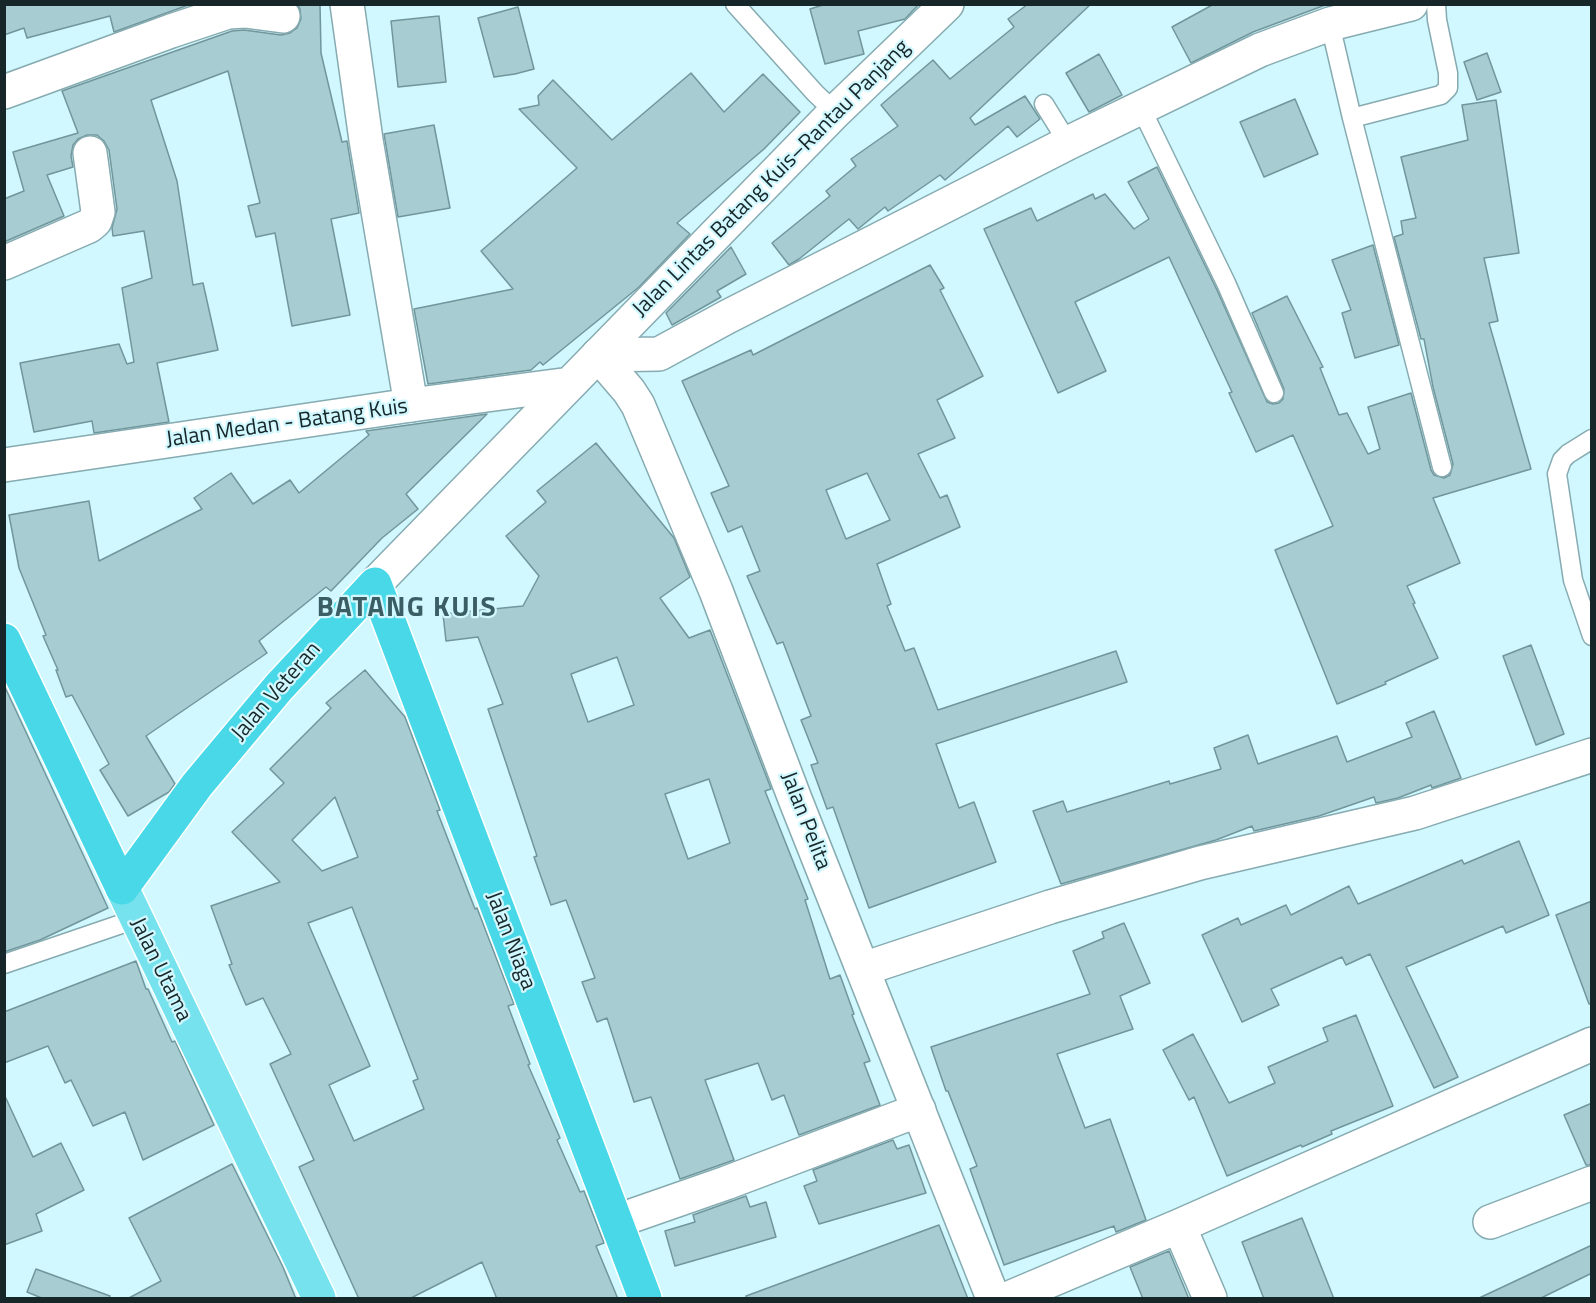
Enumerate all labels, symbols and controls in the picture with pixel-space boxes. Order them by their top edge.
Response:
street label: Jalan Lintas Batang Kuis–Rantau Panjang [628,35,916,323]
street label: Jalan Medan - Batang Kuis [165,394,409,454]
district label: BATANG KUIS [317,592,497,626]
street label: Jalan Veteran [227,637,327,747]
street label: Jalan Pelita [774,768,836,874]
street label: Jalan Niaga [479,888,541,994]
street label: Jalan Utama [123,914,197,1026]

